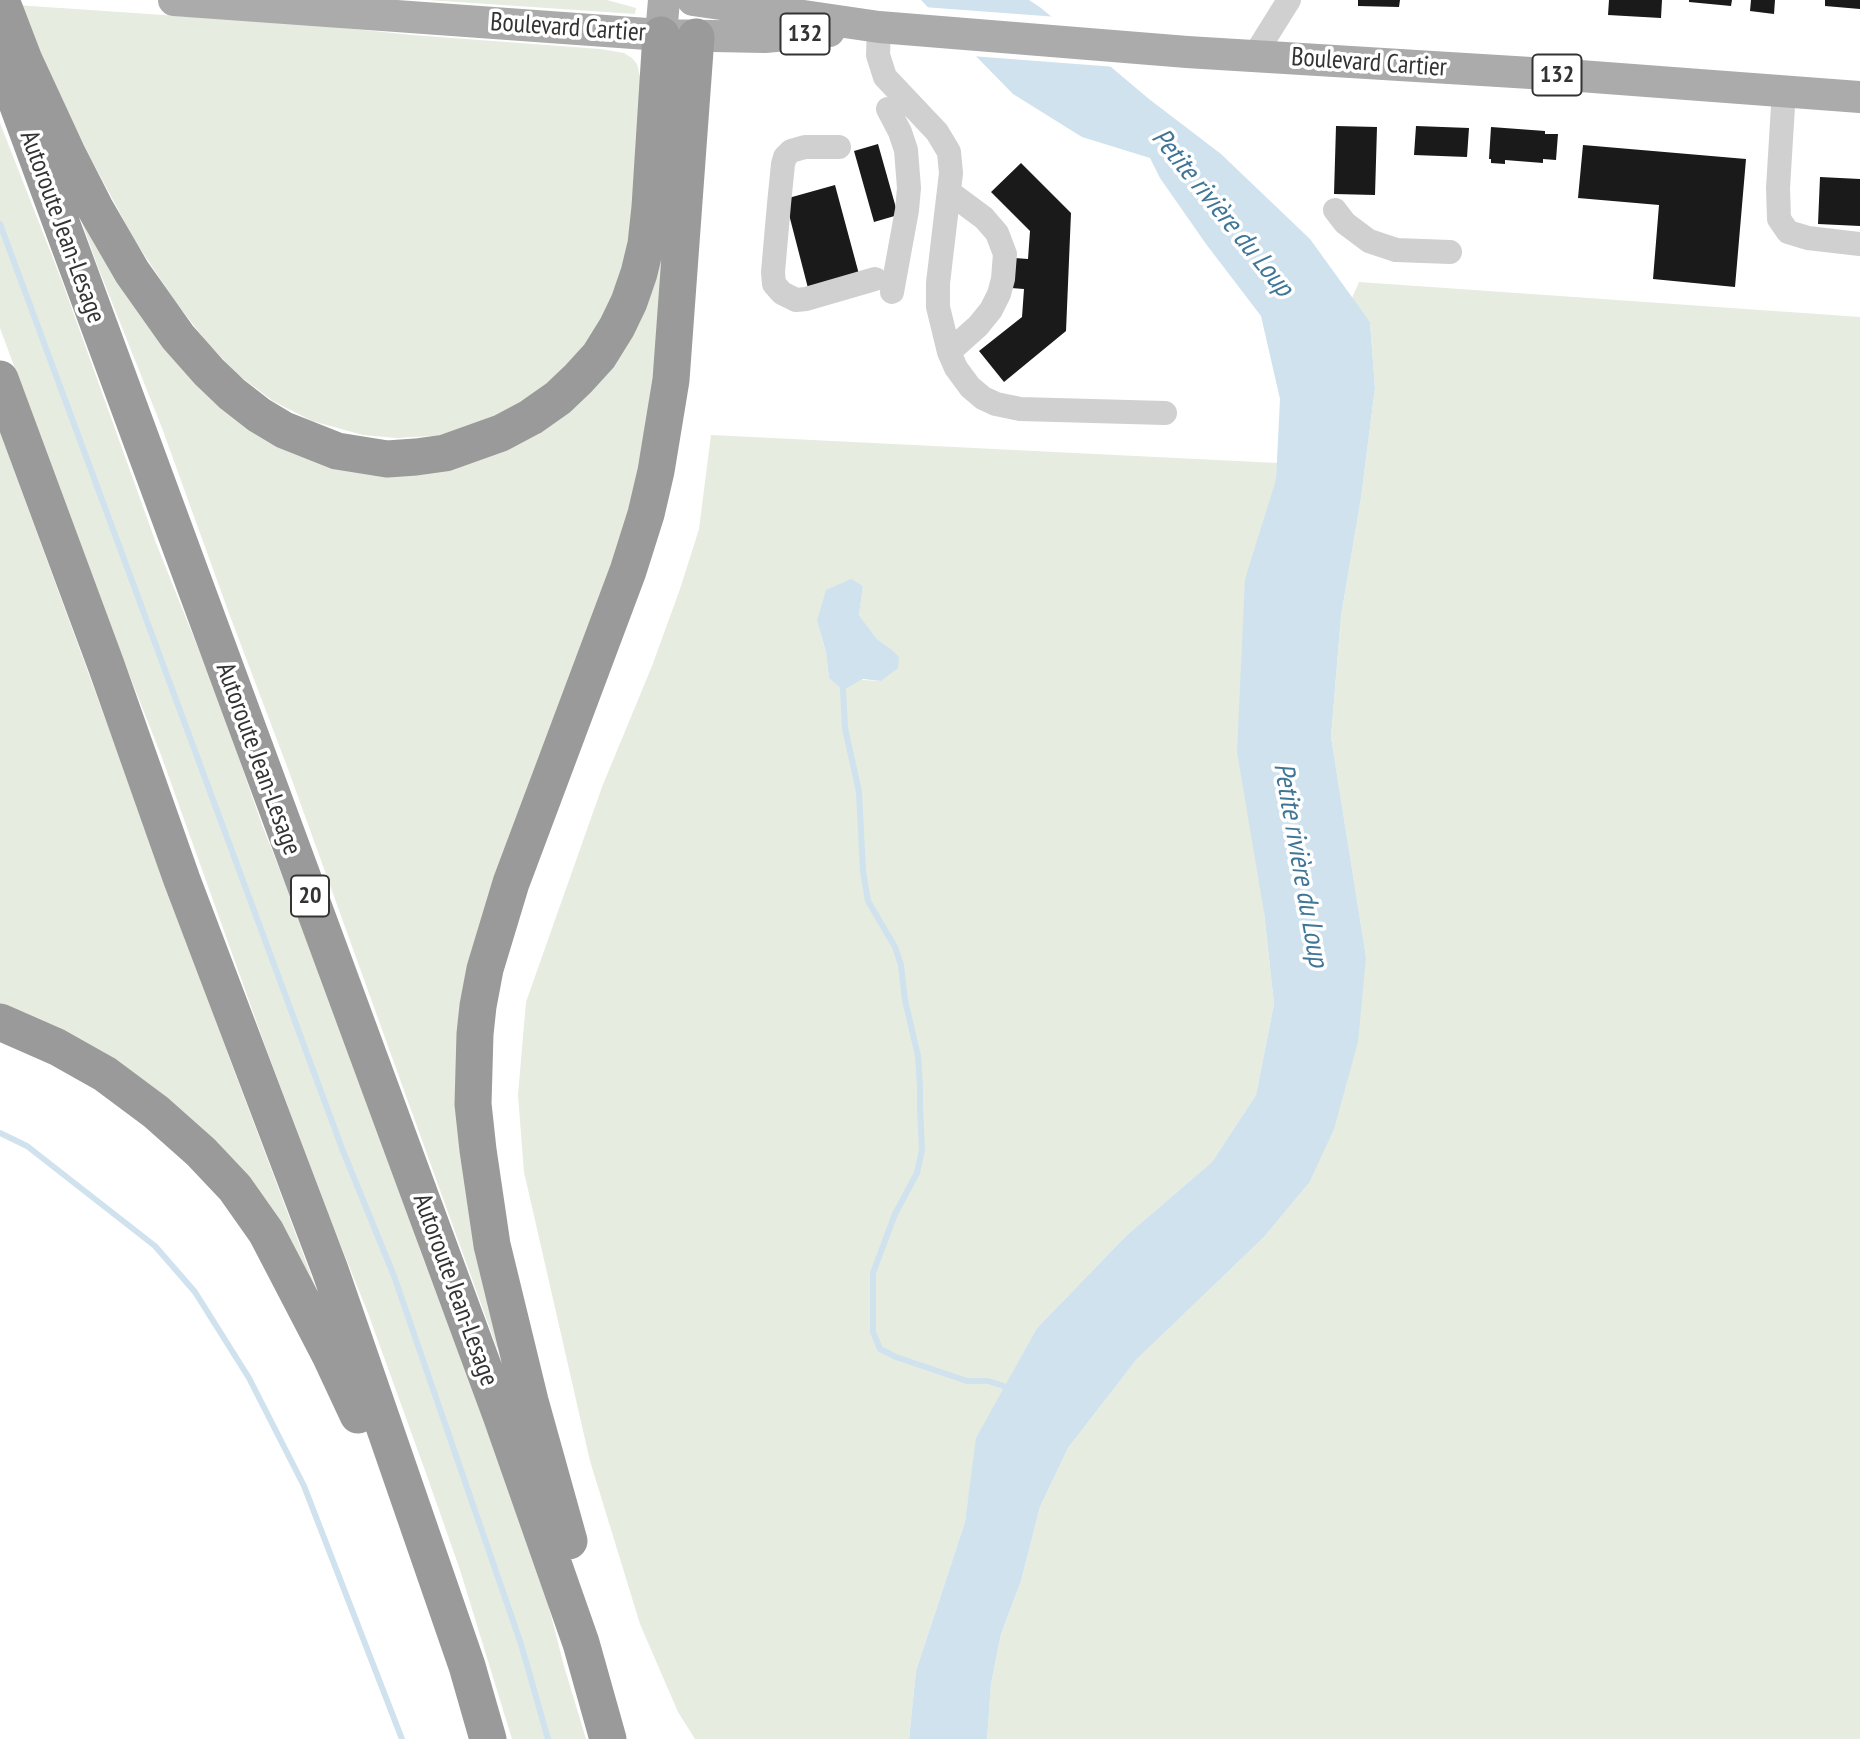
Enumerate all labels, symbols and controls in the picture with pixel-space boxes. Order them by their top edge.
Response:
street label: Boulevard Cartier [489,7,647,49]
road number: 132 [780,13,830,54]
street label: Boulevard Cartier [1290,42,1448,84]
road number: 132 [1532,54,1582,96]
water label: Petite rivière du Loup [1144,122,1300,304]
street label: Autoroute Jean-Lesage [13,127,111,327]
street label: Autoroute Jean-Lesage [209,659,307,859]
water label: Petite rivière du Loup [1266,760,1334,970]
road number: 20 [291,876,329,916]
street label: Autoroute Jean-Lesage [406,1190,504,1390]

